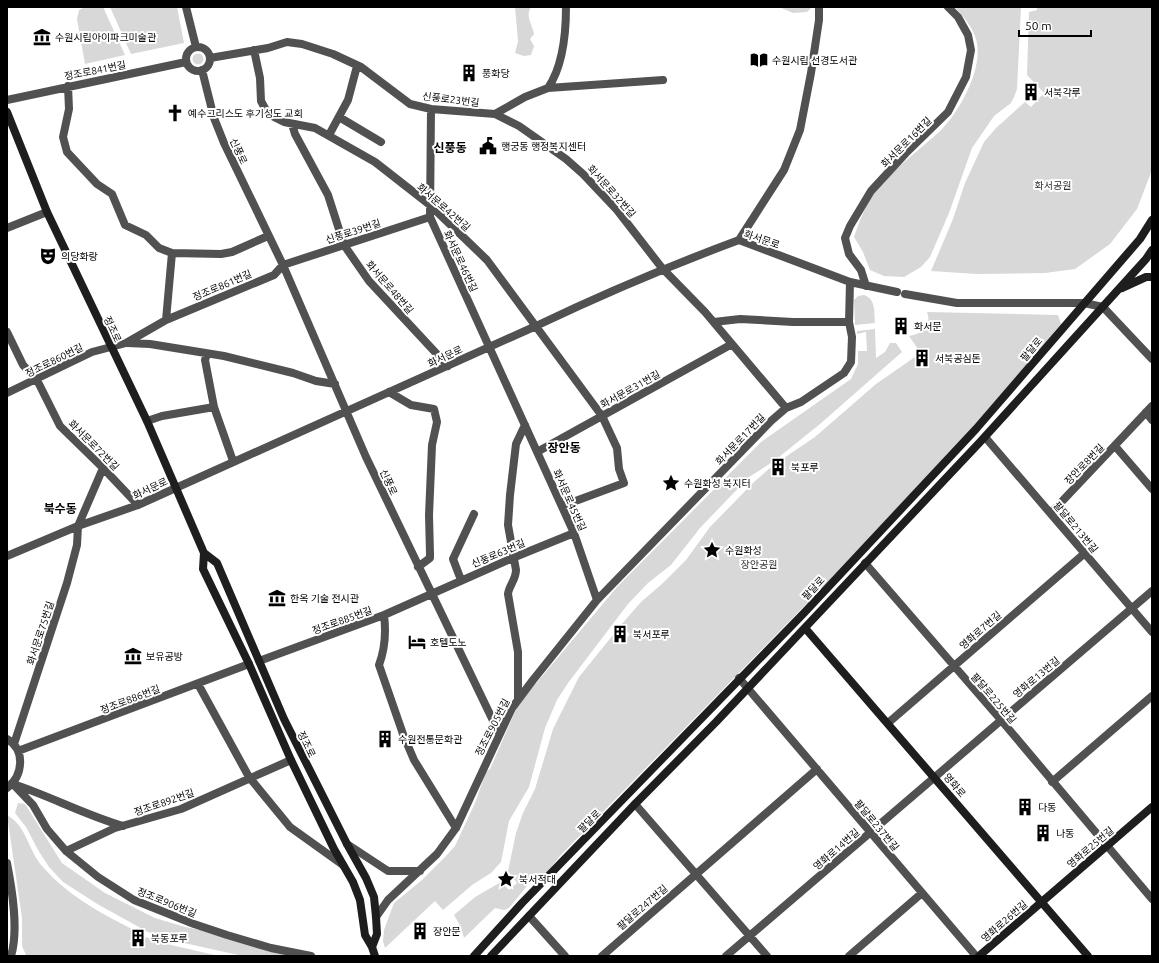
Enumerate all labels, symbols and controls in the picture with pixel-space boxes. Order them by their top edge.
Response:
scale bar [1019,12,1091,38]
text: 50 m [1025,19,1052,32]
museum icon: 수원시립아이파크미술관 [32,27,52,47]
place label: 수원시립아이파크미술관 [55,32,157,43]
library icon: 수원시립 선경도서관 [749,50,769,70]
place label: 수원시립 선경도서관 [772,55,858,66]
street label: 정조로841번길 [63,59,127,82]
building icon: 풍화당 [459,63,479,83]
place label: 풍화당 [482,68,510,79]
building icon: 서북각루 [1021,82,1041,102]
place label: 서북각루 [1044,87,1081,98]
street label: 신풍로23번길 [422,91,480,108]
church icon: 예수그리스도 후기성도 교회 [165,103,185,123]
place label: 예수그리스도 후기성도 교회 [188,108,303,119]
street label: 화서문로16번길 [879,115,934,170]
street label: 신풍로 [228,136,249,166]
public building icon: 행궁동 행정복지센터 [478,136,498,156]
district label: 신풍동 [433,141,467,154]
place label: 행궁동 행정복지센터 [501,141,586,152]
street label: 화서문로32번길 [585,163,638,220]
park label: 화서공원 [1035,180,1071,191]
street label: 화서문로42번길 [415,181,472,233]
street label: 신풍로39번길 [324,217,382,246]
street label: 화서문로 [743,228,781,251]
street label: 화서문로46번길 [442,229,480,294]
theatre icon: 의당화랑 [38,246,58,266]
place label: 의당화랑 [61,251,98,262]
street label: 화서문로48번길 [364,259,416,316]
street label: 정조로861번길 [191,268,253,303]
street label: 정조로 [102,314,123,344]
building icon: 화서문 [891,316,911,336]
place label: 화서문 [914,321,942,332]
street label: 팔달로 [1018,335,1044,363]
street label: 정조로860번길 [24,342,85,379]
street label: 화서문로 [426,344,464,369]
building icon: 서북공심돈 [912,348,932,368]
place label: 서북공심돈 [935,353,981,364]
street label: 화서문로31번길 [599,369,662,410]
street label: 화서문로17번길 [713,412,767,467]
street label: 화서문로72번길 [66,418,121,473]
district label: 장안동 [547,441,581,454]
street label: 장안로8번길 [1062,442,1106,487]
building icon: 북포루 [768,457,788,477]
place label: 북포루 [791,462,819,473]
street label: 신풍로 [378,467,399,497]
street label: 화서문로45번길 [551,468,588,533]
place icon: 수원화성 북지터 [661,473,681,493]
street label: 화서문로 [131,476,169,501]
place label: 수원화성 북지터 [684,478,751,489]
street label: 팔달로213번길 [1051,500,1100,555]
district label: 북수동 [43,502,77,515]
street label: 신풍로63번길 [470,537,527,570]
place icon: 수원화성 [702,540,722,560]
place label: 수원화성 [725,545,762,556]
park label: 장안공원 [741,559,777,570]
street label: 팔달로 [800,574,827,602]
museum icon: 한옥 기술 전시관 [267,588,287,608]
place label: 한옥 기술 전시관 [290,593,360,604]
street label: 화서문로75번길 [25,600,56,666]
street label: 정조로885번길 [311,605,374,636]
street label: 영화로7번길 [957,609,1003,651]
building icon: 북서포루 [610,624,630,644]
place label: 북서포루 [633,629,670,640]
hotel icon: 호텔도노 [407,632,427,652]
place label: 호텔도노 [430,637,467,648]
museum icon: 보유공방 [123,646,143,666]
place label: 보유공방 [146,651,183,662]
street label: 영화로13번길 [1011,655,1062,700]
street label: 팔달로225번길 [969,671,1018,726]
street label: 정조로886번길 [99,683,162,716]
street label: 정조로905번길 [473,697,512,758]
street label: 정조로 [296,729,318,759]
building icon: 수원전통문화관 [375,729,395,749]
place label: 수원전통문화관 [398,734,463,745]
street label: 영화로 [942,771,968,799]
street label: 정조로892번길 [133,787,196,818]
building icon: 다동 [1015,797,1035,817]
street label: 팔달로237번길 [852,798,901,853]
place label: 다동 [1038,802,1056,813]
street label: 팔달로 [576,808,603,835]
building icon: 나동 [1033,823,1053,843]
street label: 영화로25번길 [1065,825,1116,870]
street label: 영화로14번길 [811,826,862,872]
place label: 나동 [1056,828,1074,839]
place icon: 북서적대 [496,869,516,889]
place label: 북서적대 [519,874,556,885]
street label: 팔달로247번길 [615,883,670,932]
street label: 정조로906번길 [136,886,198,919]
street label: 영화로26번길 [979,898,1030,944]
building icon: 장안문 [410,921,430,941]
place label: 장안문 [433,926,461,937]
building icon: 북동포루 [128,928,148,948]
place label: 북동포루 [151,933,188,944]

